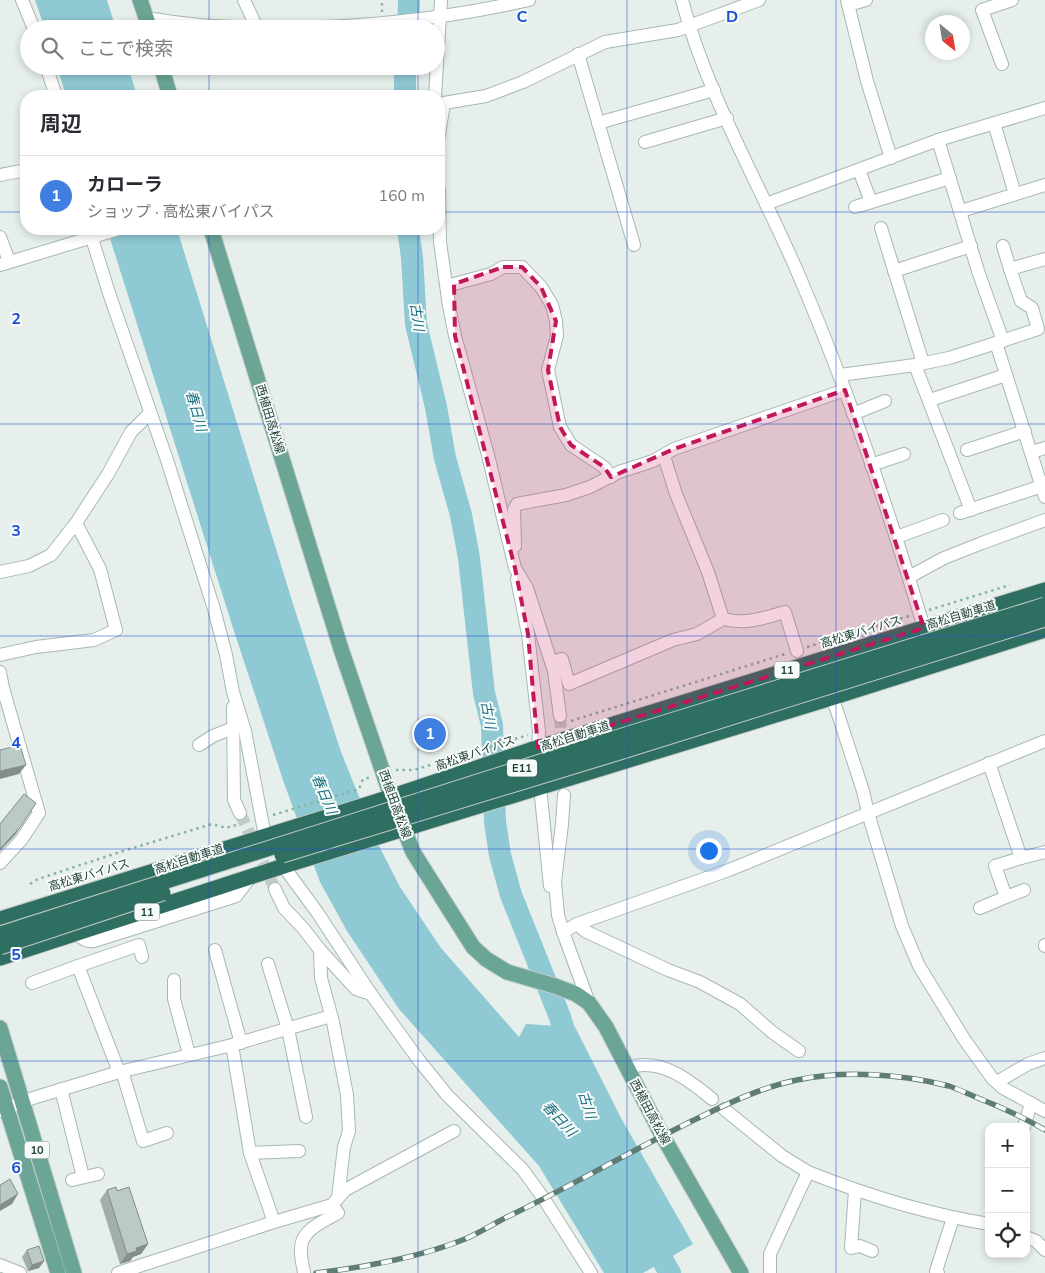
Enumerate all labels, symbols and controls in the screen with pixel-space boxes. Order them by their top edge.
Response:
text: C [517,6,528,28]
text: D [726,6,738,28]
north arrow [925,15,970,60]
search box [20,20,445,75]
icon: search [38,34,66,62]
text: ここで検索 [78,36,173,62]
text: 周辺 [40,110,82,138]
text: カローラ [87,172,163,198]
text: 1 [51,185,61,207]
text: 160 m [378,185,425,207]
text: ショップ · 高松東バイパス [87,201,275,223]
water label: 古川 [406,302,429,334]
text: 2 [11,308,21,330]
street label: 西植田高松線 [252,382,288,456]
water label: 春日川 [181,388,211,436]
text: 3 [11,520,21,542]
street label: 高松自動車道 [924,597,998,633]
street label: 高松東バイパス [819,612,903,652]
road number: 11 [774,662,800,678]
water label: 古川 [476,700,500,732]
pin: 1 [414,715,446,753]
street label: 高松自動車道 [538,717,612,755]
text: 4 [11,732,21,754]
street label: 高松東バイパス [433,732,517,774]
road number: E11 [507,760,537,776]
street label: 西植田高松線 [375,767,415,841]
water label: 春日川 [307,771,342,819]
your location [696,838,722,864]
street label: 高松自動車道 [152,840,226,878]
street label: 高松東バイパス [47,855,131,895]
road number: 11 [134,904,160,920]
text: 5 [11,944,21,966]
street label: 西植田高松線 [626,1076,674,1148]
water label: 古川 [574,1089,601,1123]
water label: 春日川 [538,1097,582,1142]
map controls [985,1123,1030,1258]
button: + [985,1123,1030,1168]
road number: 10 [24,1142,50,1158]
text: 6 [11,1157,21,1179]
button: − [985,1168,1030,1213]
button: locate [985,1213,1030,1258]

